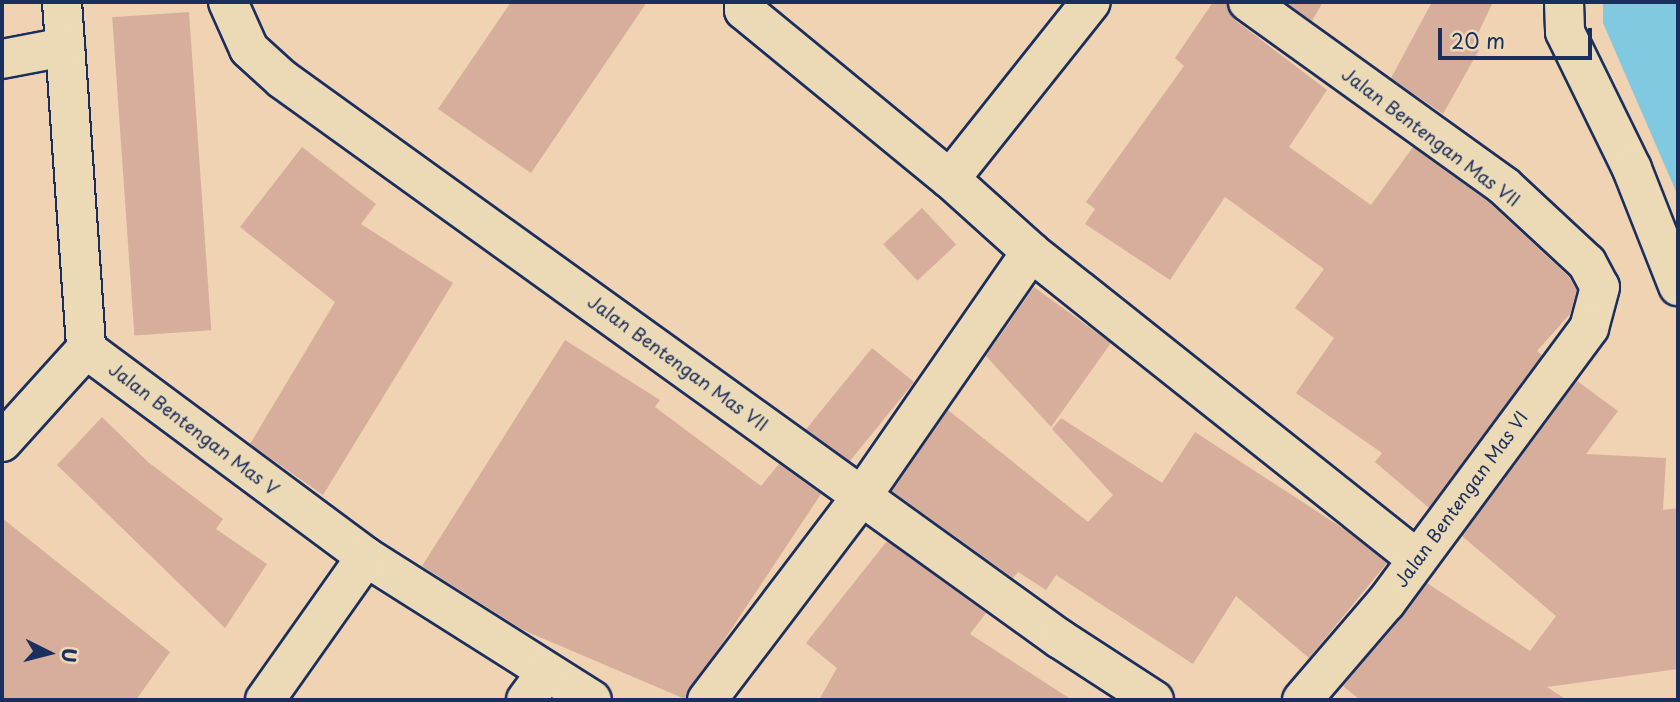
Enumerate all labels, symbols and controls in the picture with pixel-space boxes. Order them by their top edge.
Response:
scale bar [1442,14,1596,58]
text: 20 m [1451,24,1505,56]
street label: Jalan Bentengan Mas VII [1337,62,1525,212]
street label: Jalan Bentengan Mas VII [583,290,773,436]
street label: Jalan Bentengan Mas V [104,358,284,500]
street label: Jalan Bentengan Mas VI [1389,406,1533,592]
north arrow [14,618,84,688]
text: U [55,647,85,664]

